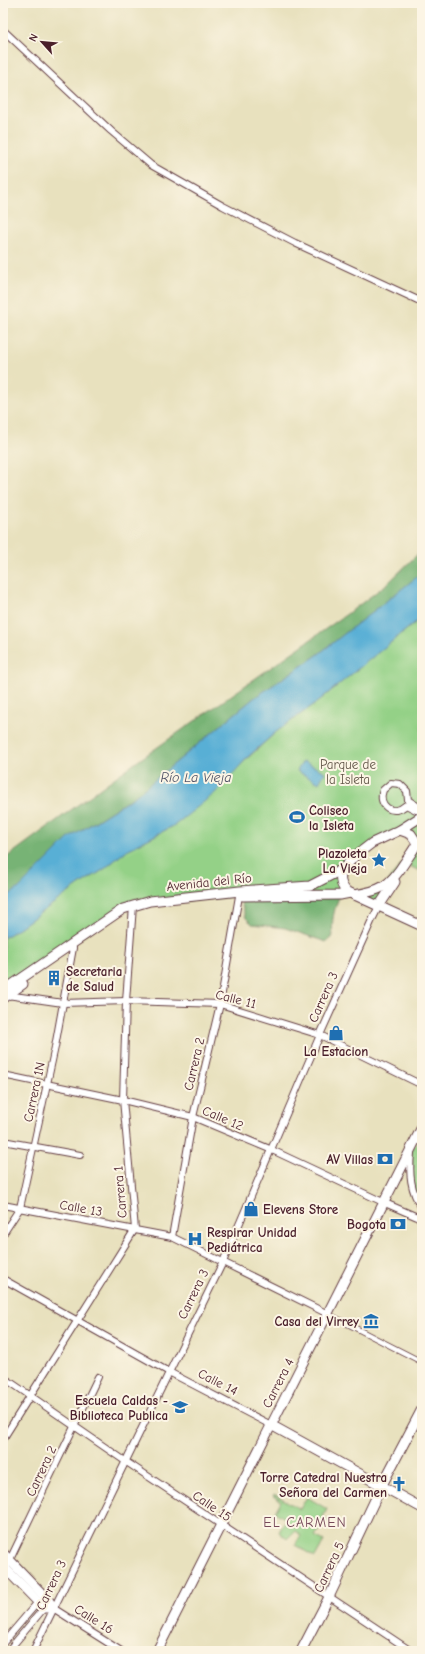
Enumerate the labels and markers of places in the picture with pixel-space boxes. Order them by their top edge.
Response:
place label: Coliseo la Isleta [309,803,354,833]
sports icon: Coliseo la Isleta [288,808,306,826]
place label: Plazoleta La Vieja [318,846,367,876]
place icon: Plazoleta La Vieja [370,851,388,869]
place label: Secretaria de Salud [66,964,122,994]
building icon: Secretaria de Salud [45,969,63,987]
shop icon: La Estacion [327,1024,345,1042]
place label: La Estacion [304,1044,368,1059]
bank icon: AV Villas [376,1150,394,1168]
place label: AV Villas [326,1152,373,1167]
shop icon: Elevens Store [242,1200,260,1218]
place label: Elevens Store [263,1202,339,1217]
bank icon: Bogota [389,1215,407,1233]
place label: Bogota [347,1217,386,1232]
place label: Respirar Unidad Pediátrica [207,1225,297,1255]
hospital icon: Respirar Unidad Pediátrica [186,1230,204,1248]
museum icon: Casa del Virrey [362,1312,380,1330]
place label: Casa del Virrey [274,1314,359,1329]
place label: Escuela Caldas - Biblioteca Publica [70,1393,168,1423]
school or university icon: Escuela Caldas - Biblioteca Publica [171,1398,189,1416]
place label: Torre Catedral Nuestra Señora del Carmen [260,1470,387,1500]
church icon: Torre Catedral Nuestra Señora del Carmen [390,1475,408,1493]

